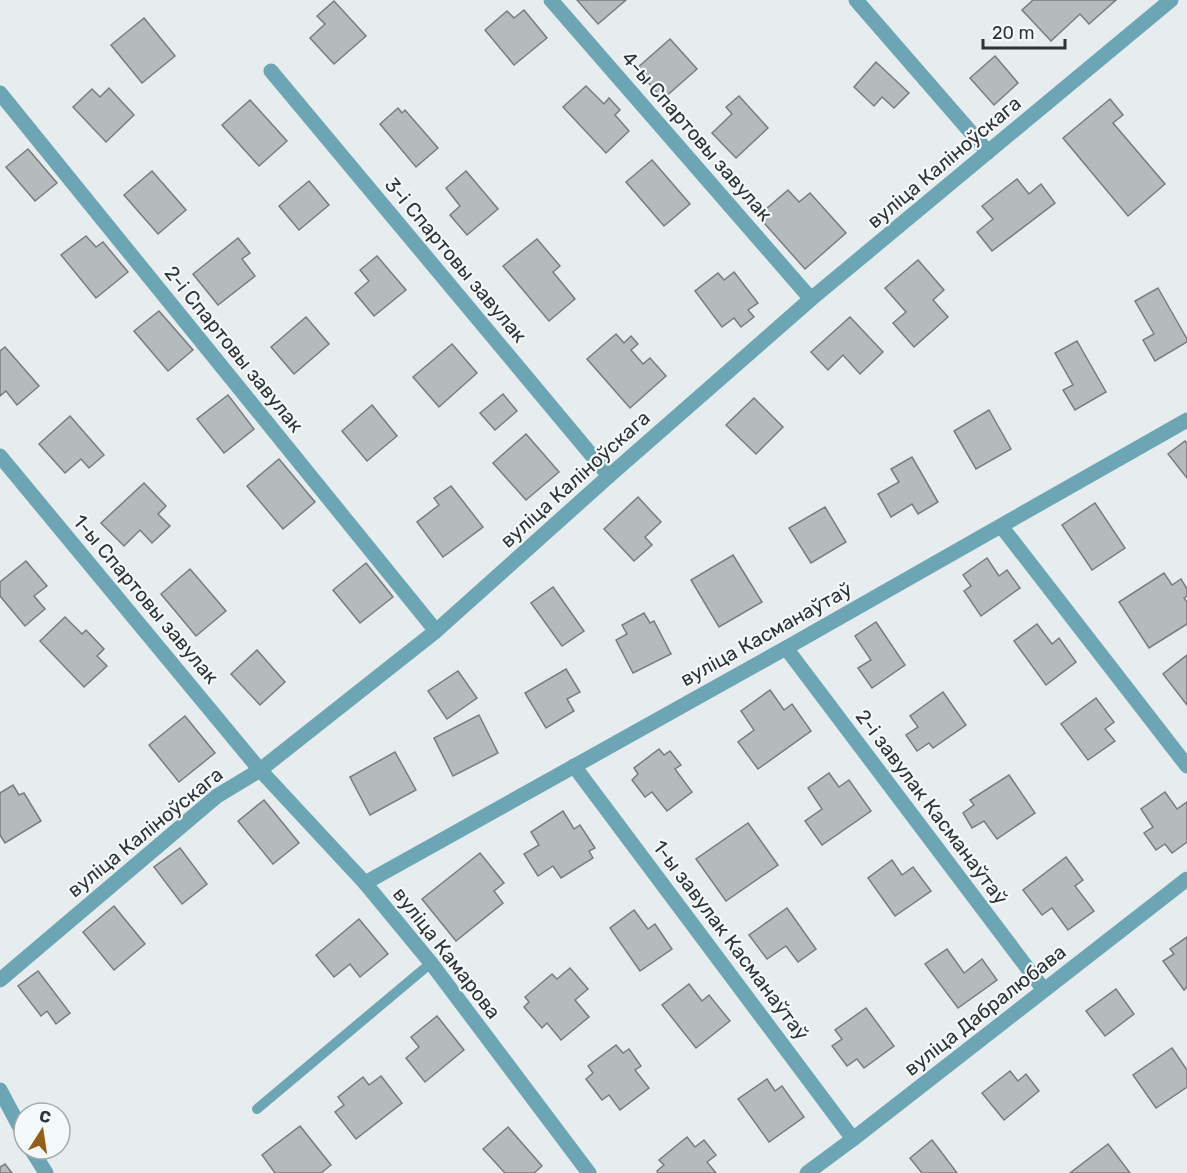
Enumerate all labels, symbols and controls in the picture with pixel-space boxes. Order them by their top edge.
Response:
scale bar [983,12,1066,50]
text: 20 m [992,22,1034,44]
street label: 4-ы Спартовы завулак [617,46,778,226]
street label: вуліца Каліноўскага [862,91,1026,233]
street label: 3-і Спартовы завулак [380,173,532,348]
street label: 2-і Спартовы завулак [160,261,309,437]
street label: вуліца Каліноўскага [495,406,655,552]
street label: 1-ы Спартовы завулак [68,509,224,689]
street label: вуліца Касманаўтаў [676,577,856,691]
street label: 2-і завулак Касманаўтаў [851,705,1013,909]
street label: вуліца Каліноўскага [62,762,228,902]
street label: 1-ы завулак Касманаўтаў [648,835,814,1045]
street label: вуліца Камарова [388,882,506,1024]
street label: вуліца Дабралюбава [899,939,1071,1081]
north arrow [12,1101,72,1161]
text: С [38,1106,52,1127]

